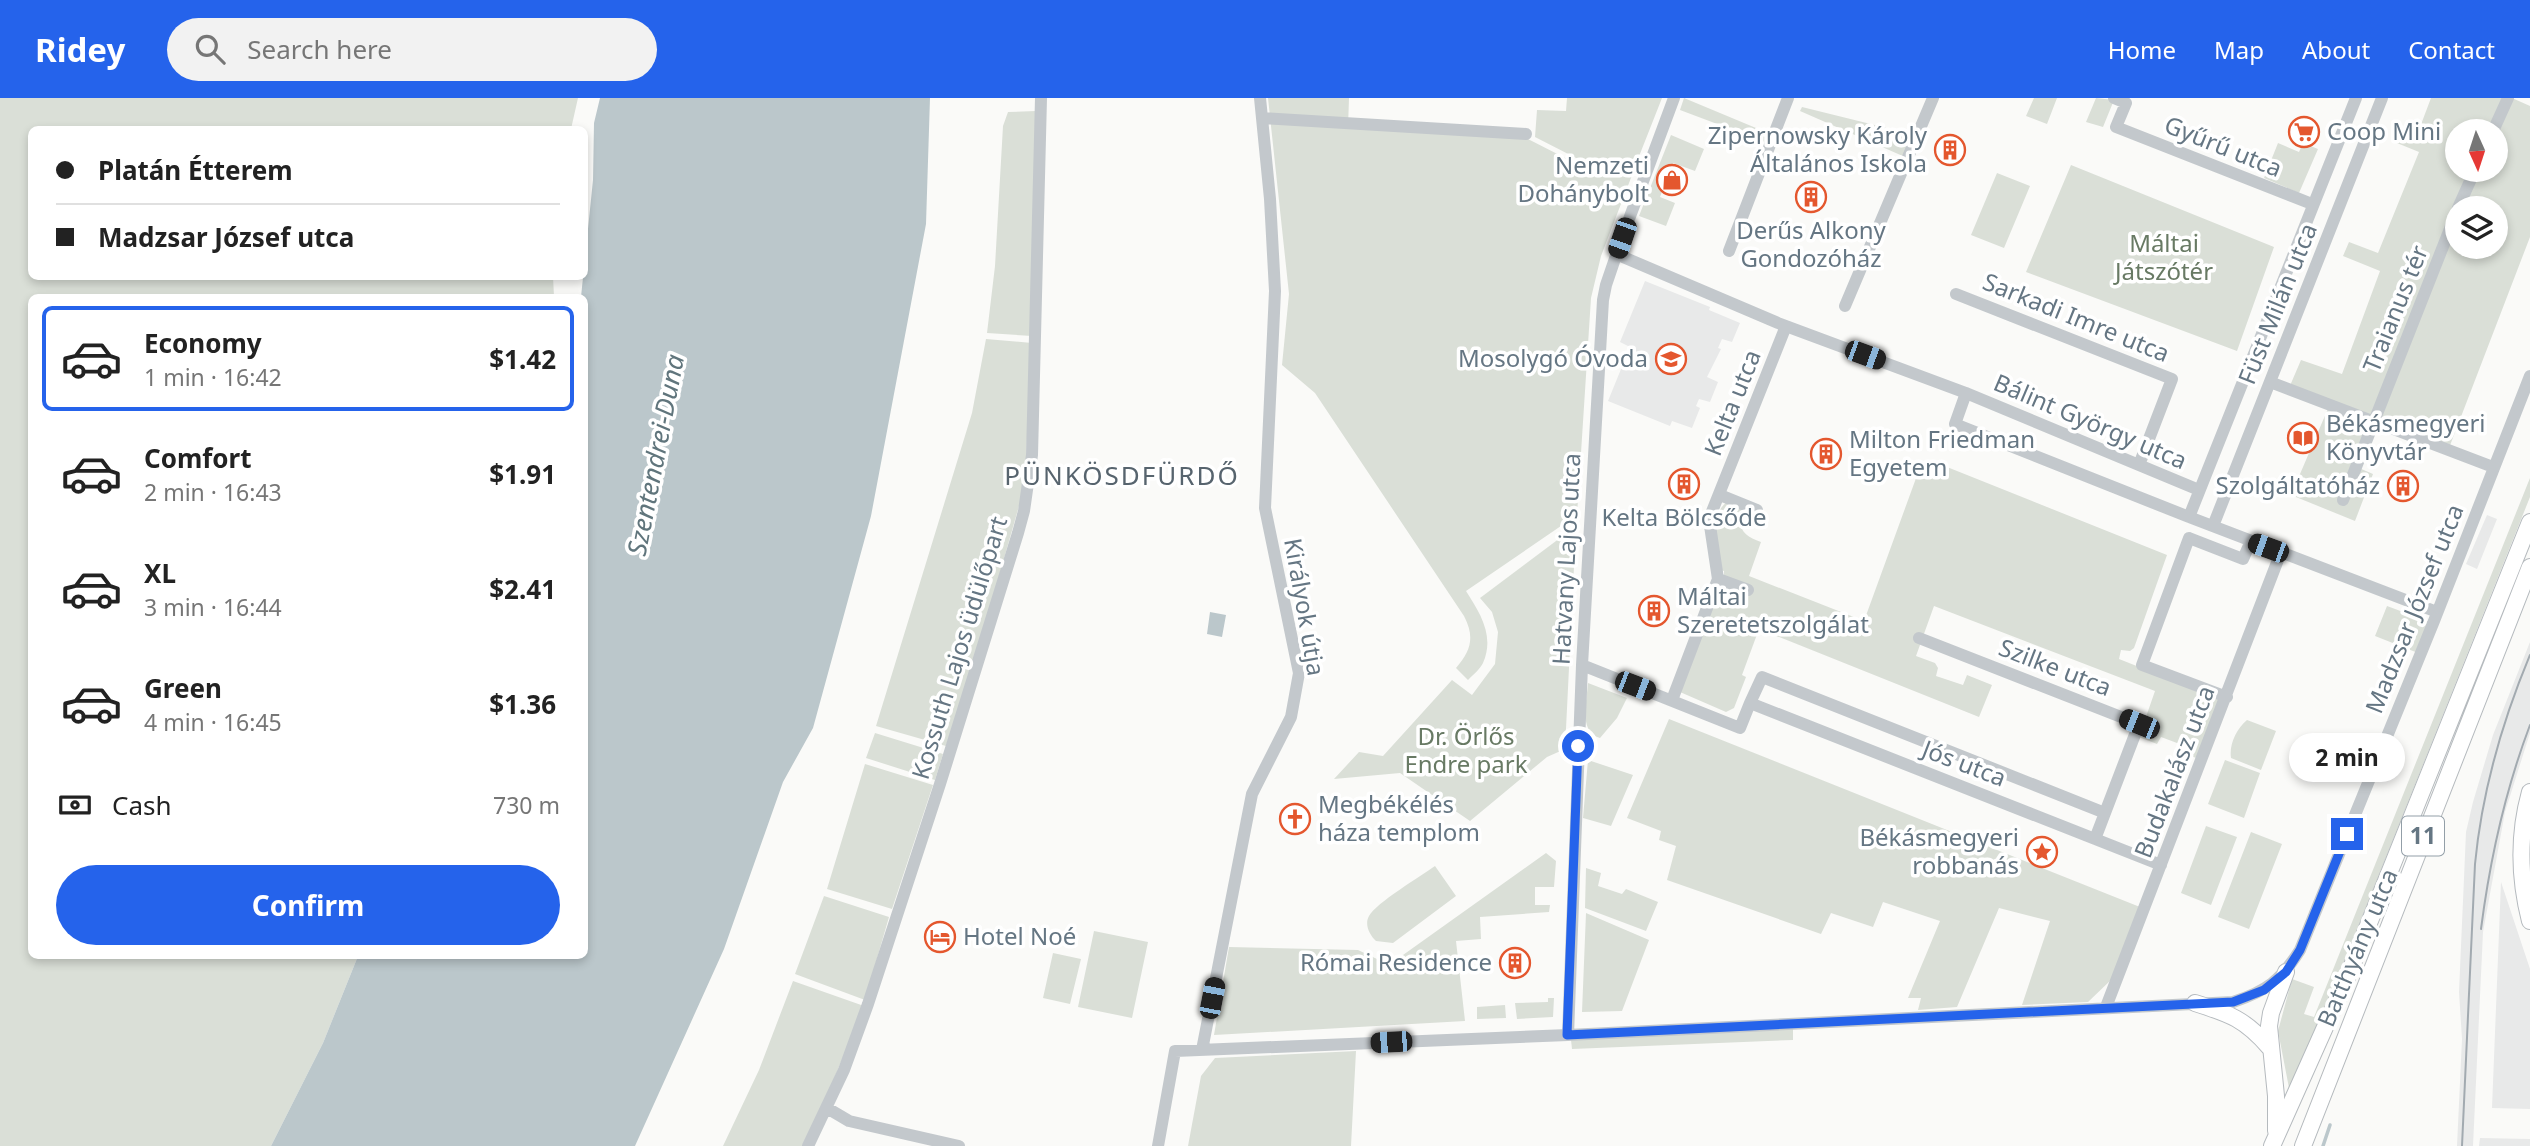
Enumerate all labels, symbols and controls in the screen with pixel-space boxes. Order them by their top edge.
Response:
search box [167,18,657,81]
text: Ridey [35,27,125,72]
icon: search [191,30,229,68]
text: Search here [247,31,392,67]
text: Home [2108,33,2176,66]
text: Map [2214,33,2264,66]
text: About [2302,33,2370,66]
text: Contact [2408,33,2495,66]
street label: Gyűrű utca [2160,107,2287,184]
place label: Coop Mini [2327,114,2441,147]
supermarket icon: Coop Mini [2287,115,2321,149]
place label: Zipernowsky Károly Általános Iskola [1708,118,1928,179]
north arrow [2445,119,2508,182]
map controls [2445,119,2508,259]
building icon: Zipernowsky Károly Általános Iskola [1933,133,1967,167]
place label: Nemzeti Dohánybolt [1517,148,1649,209]
text: Platán Étterem [98,152,293,188]
shop icon: Nemzeti Dohánybolt [1655,163,1689,197]
building icon: Derűs Alkony Gondozóház [1794,180,1828,214]
button: layers [2445,196,2508,259]
place label: Derűs Alkony Gondozóház [1736,213,1886,274]
car [1606,215,1639,261]
street label: Füst Milán utca [2229,218,2324,389]
text: Madzsar József utca [98,219,354,255]
park label: Máltai Játszótér [2113,226,2213,287]
street label: Traianus tér [2354,240,2435,377]
street label: Sarkadi Imre utca [1978,264,2175,369]
text: Economy [144,325,262,361]
icon: car [60,327,123,390]
car [1842,338,1889,372]
text: $1.42 [489,341,556,377]
place label: Mosolygó Óvoda [1458,341,1648,374]
school or university icon: Mosolygó Óvoda [1654,342,1688,376]
street label: Kelta utca [1695,345,1768,460]
water label: Szentendrei-Duna [618,351,692,559]
text: 1 min · 16:42 [144,361,282,393]
street label: Bálint György utca [1989,365,2192,476]
place label: Békásmegyeri Könyvtár [2326,406,2486,467]
library icon: Békásmegyeri Könyvtár [2286,421,2320,455]
place label: Milton Friedman Egyetem [1849,422,2035,483]
building icon: Milton Friedman Egyetem [1809,437,1843,471]
text: Comfort [144,440,252,476]
icon: car [60,442,123,505]
street label: Hatvany Lajos utca [1543,452,1588,666]
text: $1.91 [489,456,556,492]
district label: PÜNKÖSDFÜRDŐ [1004,457,1240,493]
building icon: Kelta Bölcsőde [1667,467,1701,501]
place label: Szolgáltatóház [2216,468,2380,501]
building icon: Szolgáltatóház [2386,469,2420,503]
text: 2 min · 16:43 [144,476,282,508]
street label: Madzsar József utca [2357,499,2471,718]
place label: Kelta Bölcsőde [1601,500,1767,533]
street label: Kossuth Lajos üdülőpart [903,512,1014,783]
car [2245,531,2292,565]
street label: Királyok útja [1277,535,1334,678]
text: XL [144,555,176,591]
icon: car [60,557,123,620]
text: $2.41 [489,571,556,607]
place label: Máltai Szeretetszolgálat [1677,579,1869,640]
text: 3 min · 16:44 [144,591,282,623]
building icon: Máltai Szeretetszolgálat [1637,594,1671,628]
street label: Szilke utca [1995,630,2116,703]
car [1612,669,1659,703]
text: Green [144,670,222,706]
icon: car [60,672,123,735]
street label: Budakalász utca [2126,681,2222,862]
text: $1.36 [489,686,556,722]
text: 4 min · 16:45 [144,706,282,738]
car [2116,706,2163,742]
park label: Dr. Örlős Endre park [1404,719,1528,780]
route start [1562,730,1594,762]
street label: Jós utca [1916,731,2011,794]
callout: 2 min [2289,732,2405,782]
text: 2 min [2315,741,2379,773]
icon: cash [56,786,94,824]
text: Cash [112,787,172,823]
place label: Megbékélés háza templom [1318,787,1480,848]
text: 730 m [493,789,560,821]
church icon: Megbékélés háza templom [1278,802,1312,836]
road number: 11 [2402,816,2444,856]
route end [2331,818,2363,850]
place label: Békásmegyeri robbanás [1859,820,2019,881]
place icon: Békásmegyeri robbanás [2025,835,2059,869]
street label: Batthyány utca [2308,863,2405,1032]
button: Confirm [56,865,560,945]
place label: Hotel Noé [963,919,1076,952]
hotel icon: Hotel Noé [923,920,957,954]
place label: Római Residence [1300,945,1492,978]
building icon: Római Residence [1498,946,1532,980]
car [1198,975,1227,1021]
car [1370,1030,1413,1054]

